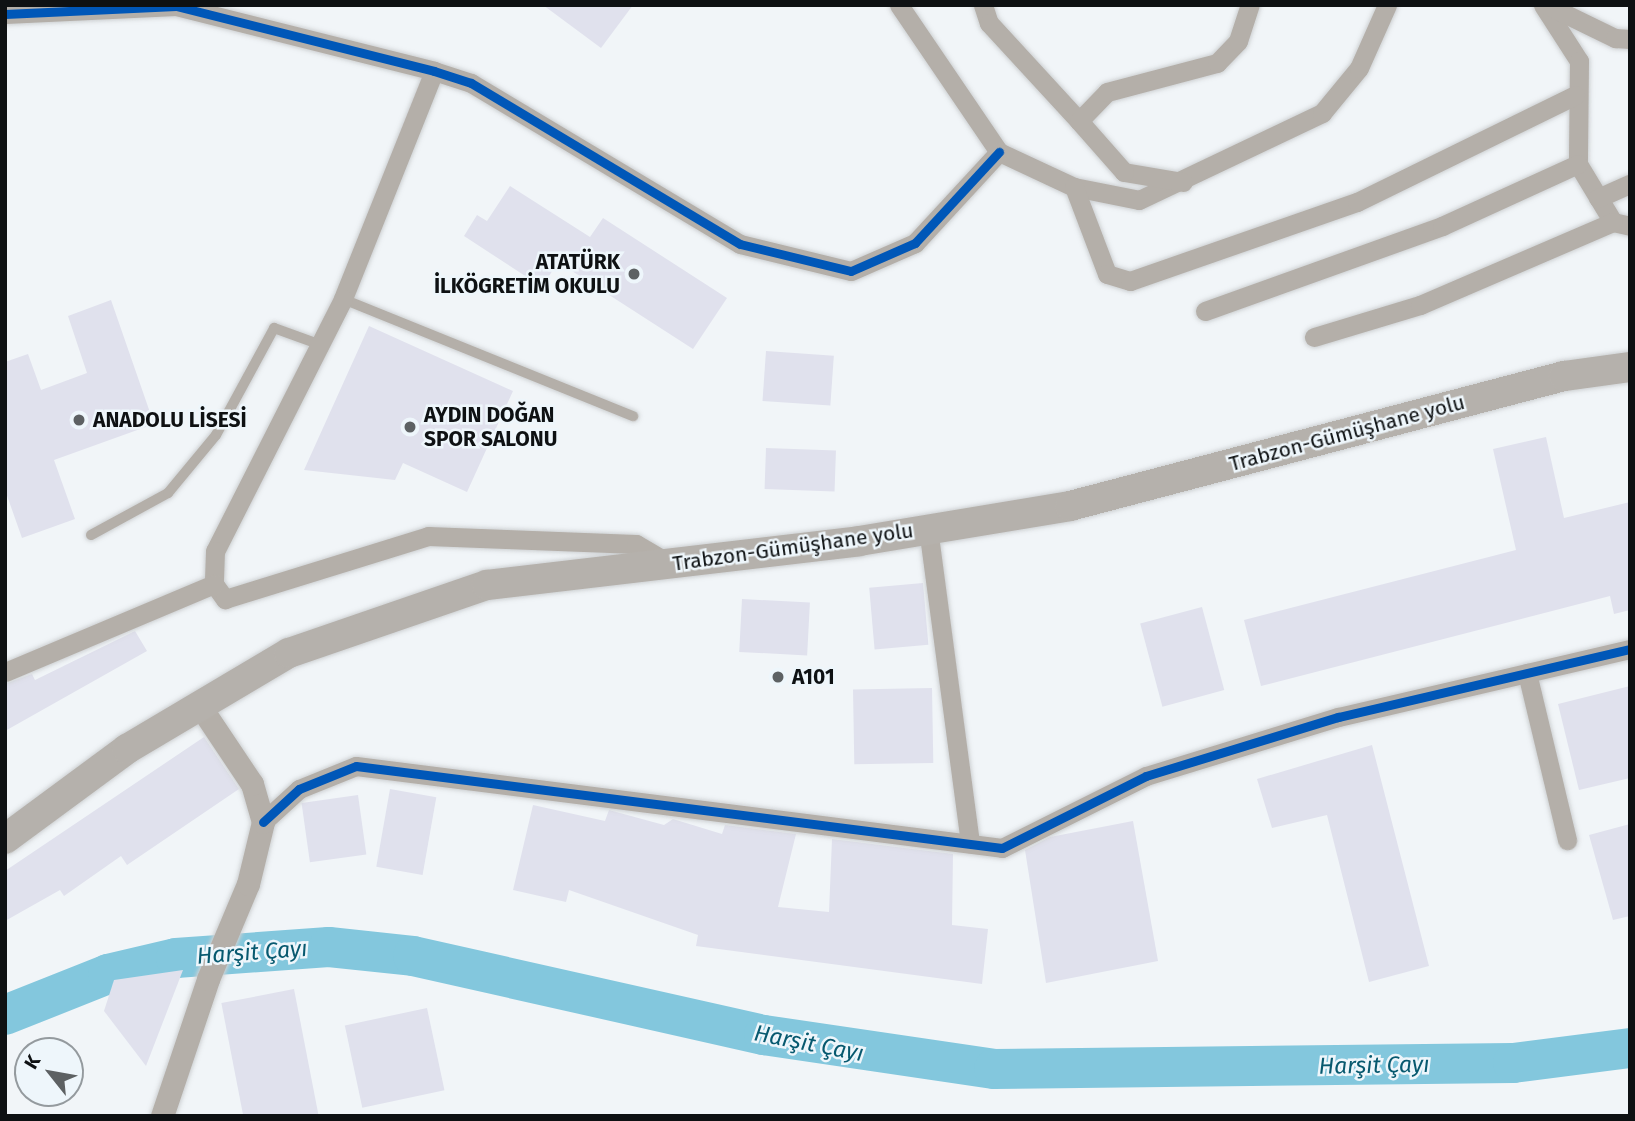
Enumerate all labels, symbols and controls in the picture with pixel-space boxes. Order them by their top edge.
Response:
place label: ATATÜRK İLKÖGRETİM OKULU [434,249,620,299]
marker: ATATÜRK İLKÖGRETİM OKULU [626,266,642,282]
street label: Trabzon-Gümüşhane yolu [1226,389,1468,477]
place label: AYDIN DOĞAN SPOR SALONU [424,402,557,452]
place label: ANADOLU LİSESİ [93,407,247,433]
marker: ANADOLU LİSESİ [71,412,87,428]
marker: AYDIN DOĞAN SPOR SALONU [402,419,418,435]
street label: Trabzon-Gümüşhane yolu [671,518,915,576]
place label: A101 [792,664,835,690]
marker: A101 [770,669,786,685]
water label: Harşit Çayı [196,934,308,970]
water label: Harşit Çayı [752,1019,866,1067]
north arrow [14,1037,84,1107]
water label: Harşit Çayı [1318,1050,1430,1080]
text: K [19,1051,45,1073]

